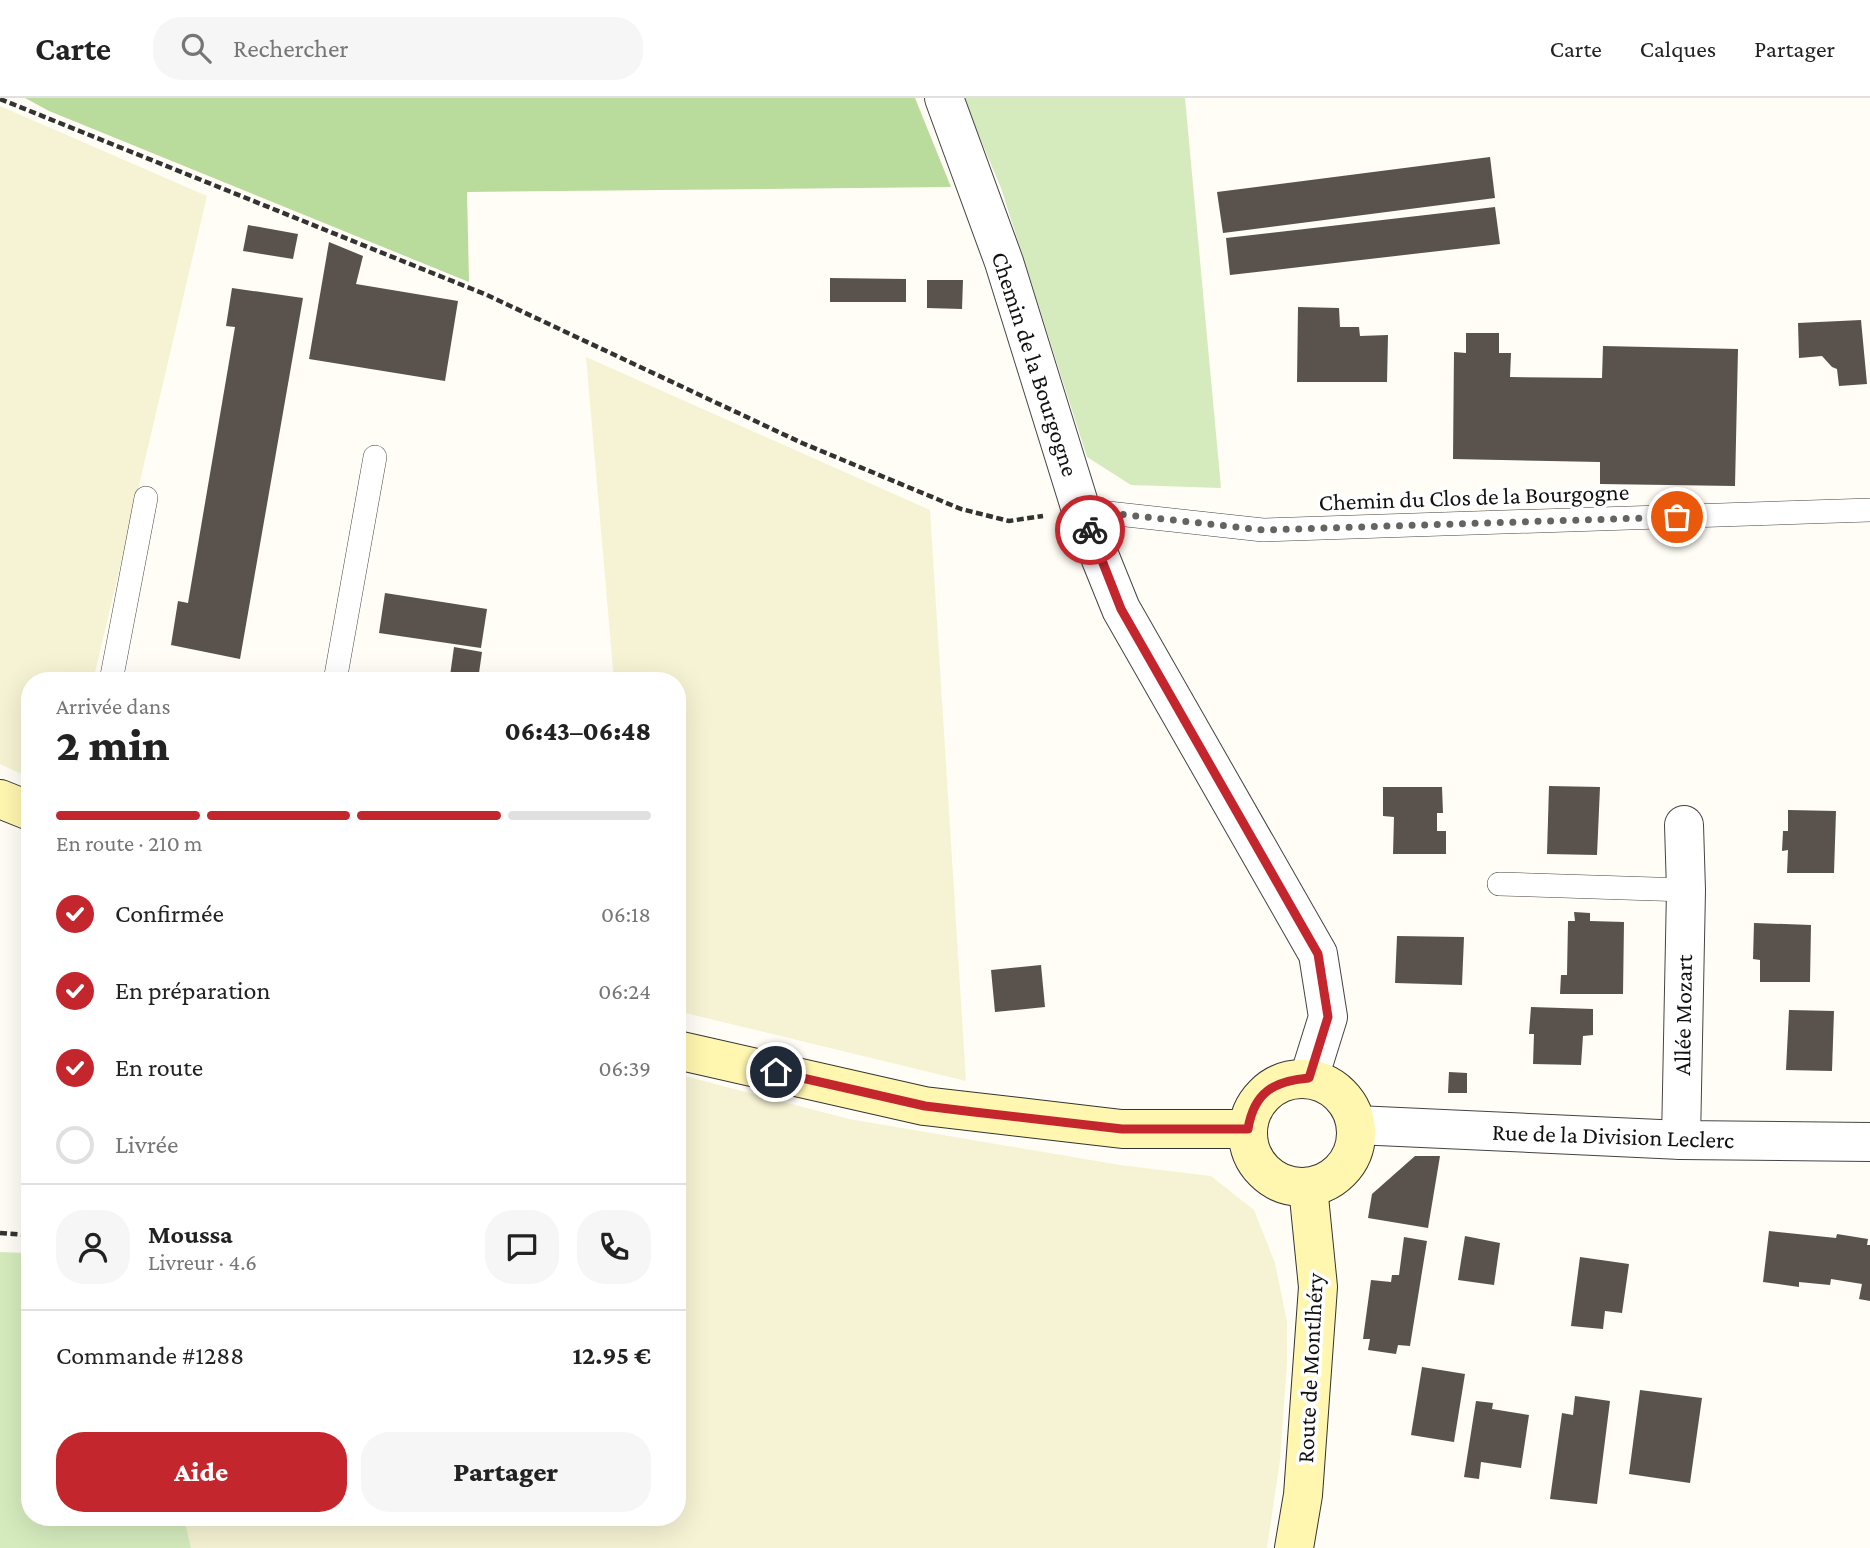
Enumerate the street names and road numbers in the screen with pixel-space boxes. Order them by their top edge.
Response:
street label: Chemin de la Bourgogne [986,248,1085,480]
street label: Chemin du Clos de la Bourgogne [1318,478,1630,515]
street label: Allée Mozart [1668,953,1697,1076]
street label: Rue de la Division Leclerc [1492,1118,1735,1153]
street label: Route de Montlhéry [1291,1271,1328,1464]

